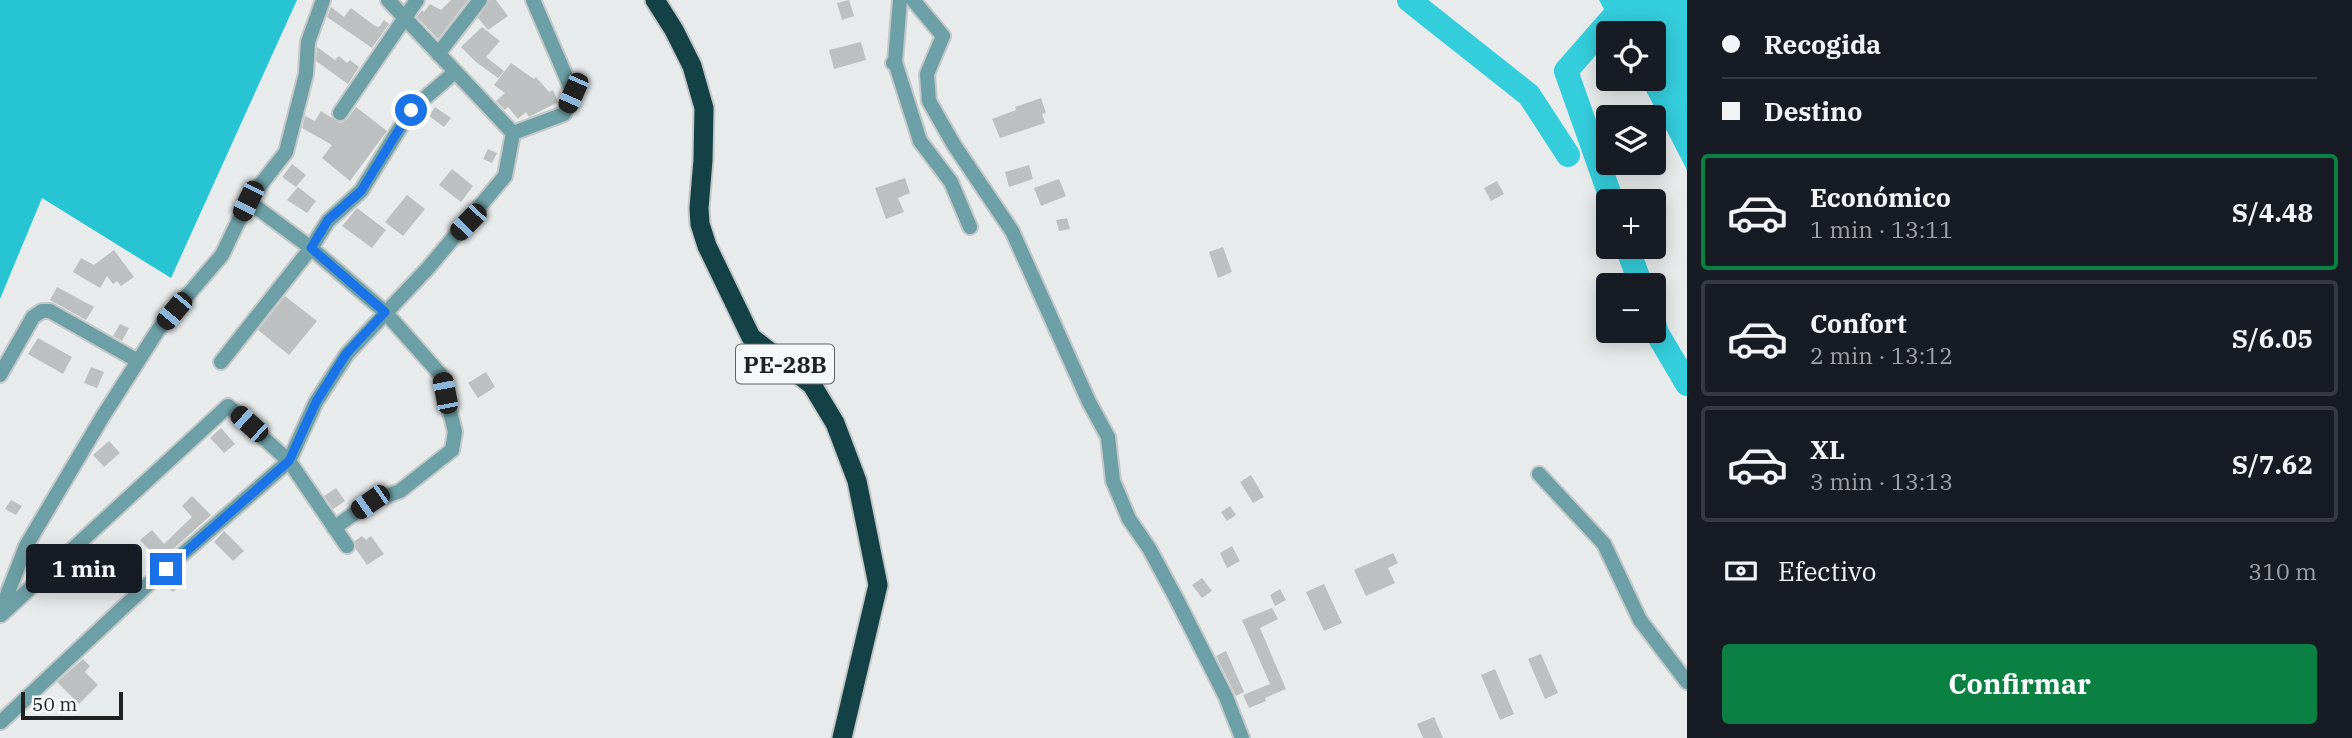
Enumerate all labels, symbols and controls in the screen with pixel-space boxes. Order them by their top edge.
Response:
map controls [1596,21,1666,343]
button: locate [1596,21,1666,91]
text: Recogida [1764,27,1881,61]
car [555,70,592,116]
route start [395,94,427,126]
text: Destino [1764,94,1862,128]
button: layers [1596,105,1666,175]
car [230,178,267,224]
text: Económico [1810,180,1951,214]
icon: car [1726,181,1789,244]
button: + [1596,189,1666,259]
text: S/4.48 [2232,195,2313,229]
car [446,200,491,244]
text: 1 min · 13:11 [1810,214,1953,244]
button: − [1596,273,1666,343]
car [153,288,196,334]
text: Confort [1810,306,1907,340]
icon: car [1726,307,1789,370]
text: S/6.05 [2232,321,2313,355]
text: 2 min · 13:12 [1810,340,1953,370]
road number: PE-28B [736,344,834,384]
car [431,370,460,416]
car [227,402,272,446]
text: XL [1810,432,1845,466]
icon: car [1726,433,1789,496]
text: S/7.62 [2232,447,2313,481]
text: 3 min · 13:13 [1810,466,1953,496]
car [347,481,394,523]
callout: 1 min [26,544,142,594]
icon: cash [1722,552,1760,590]
text: 1 min [52,553,116,583]
route end [150,553,182,585]
text: Efectivo [1778,554,1876,588]
text: 310 m [2248,556,2317,586]
button: Confirmar [1722,644,2317,724]
scale bar [21,689,122,721]
text: 50 m [32,692,77,716]

